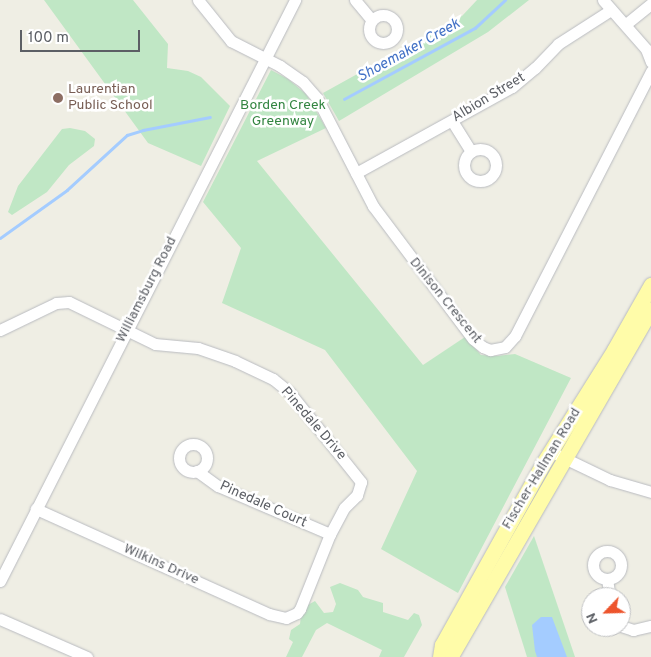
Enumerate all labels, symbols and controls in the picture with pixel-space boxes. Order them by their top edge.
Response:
water label: Shoemaker Creek [355,15,463,87]
scale bar [22,20,142,52]
text: 100 m [28,29,69,48]
street label: Albion Street [450,70,528,126]
place label: Laurentian Public School [68,82,153,114]
marker: Laurentian Public School [52,92,64,104]
park label: Borden Creek Greenway [240,98,326,130]
street label: Williamsburg Road [113,234,181,346]
street label: Dinison Crescent [405,255,485,347]
street label: Pinedale Drive [277,384,349,464]
street label: Fischer-Hallman Road [499,405,585,533]
street label: Pinedale Court [217,478,309,532]
street label: Wilkins Drive [121,541,201,589]
north arrow [581,587,631,637]
text: N [583,610,603,626]

